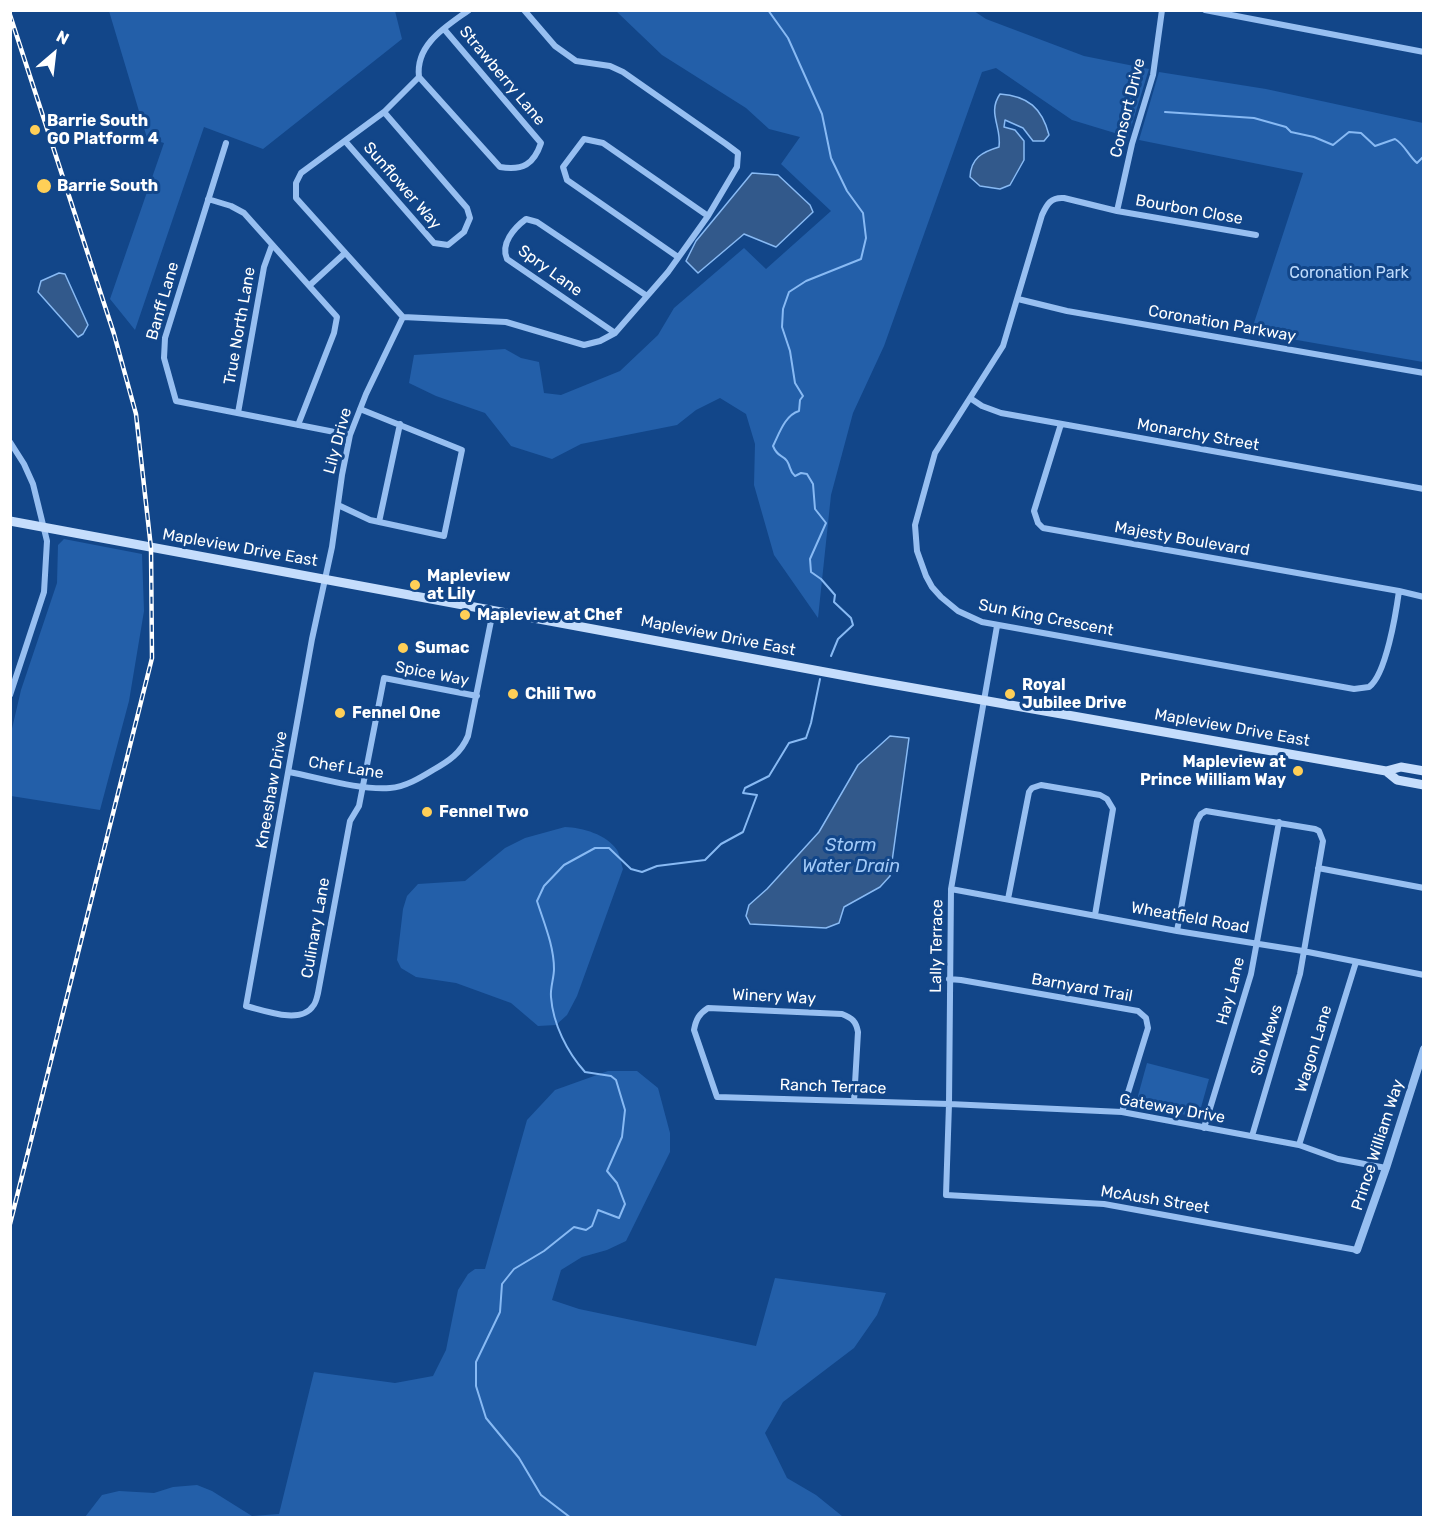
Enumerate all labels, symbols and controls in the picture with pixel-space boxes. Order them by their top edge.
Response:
street label: Strawberry Lane [455,22,549,130]
north arrow [24,24,84,84]
text: N [53,27,72,49]
street label: Consort Drive [1106,56,1150,160]
place label: Barrie South GO Platform 4 [47,111,159,149]
marker: Barrie South GO Platform 4 [28,123,42,137]
street label: Sunflower Way [359,138,445,234]
place label: Barrie South [57,176,158,196]
marker: Barrie South [35,177,53,195]
street label: Bourbon Close [1134,191,1244,229]
street label: Spry Lane [514,241,586,301]
street label: Banff Lane [143,260,183,342]
park label: Coronation Park [1289,263,1409,283]
street label: True North Lane [220,266,260,386]
street label: Coronation Parkway [1147,302,1297,346]
street label: Lily Drive [320,406,356,476]
street label: Monarchy Street [1135,415,1261,455]
street label: Majesty Boulevard [1113,518,1251,560]
street label: Mapleview Drive East [161,525,319,571]
place label: Mapleview at Lily [427,566,510,604]
marker: Mapleview at Lily [408,578,422,592]
street label: Sun King Crescent [977,595,1115,641]
place label: Mapleview at Chef [477,605,622,625]
marker: Mapleview at Chef [458,608,472,622]
street label: Mapleview Drive East [639,612,797,660]
place label: Sumac [415,638,469,658]
marker: Sumac [396,641,410,655]
street label: Spice Way [393,657,471,691]
place label: Royal Jubilee Drive [1022,675,1127,713]
place label: Chili Two [525,684,596,704]
marker: Chili Two [506,687,520,701]
marker: Royal Jubilee Drive [1003,687,1017,701]
place label: Fennel One [352,703,440,723]
street label: Mapleview Drive East [1153,705,1311,751]
marker: Fennel One [333,706,347,720]
street label: Kneeshaw Drive [252,730,292,850]
place label: Mapleview at Prince William Way [1140,752,1286,790]
street label: Chef Lane [307,753,385,783]
marker: Mapleview at Prince William Way [1291,764,1305,778]
place label: Fennel Two [439,802,529,822]
marker: Fennel Two [420,805,434,819]
water label: Storm Water Drain [802,835,900,878]
street label: Culinary Lane [298,876,334,980]
street label: Wheatfield Road [1129,898,1251,938]
street label: Lally Terrace [927,899,947,993]
street label: Hay Lane [1213,955,1249,1027]
street label: Barnyard Trail [1030,970,1134,1006]
street label: Winery Way [731,985,817,1009]
street label: Silo Mews [1247,1002,1287,1078]
street label: Wagon Lane [1292,1003,1336,1095]
street label: Ranch Terrace [779,1076,887,1098]
street label: Prince William Way [1348,1077,1408,1213]
street label: Gateway Drive [1118,1090,1226,1128]
street label: McAush Street [1099,1182,1211,1218]

